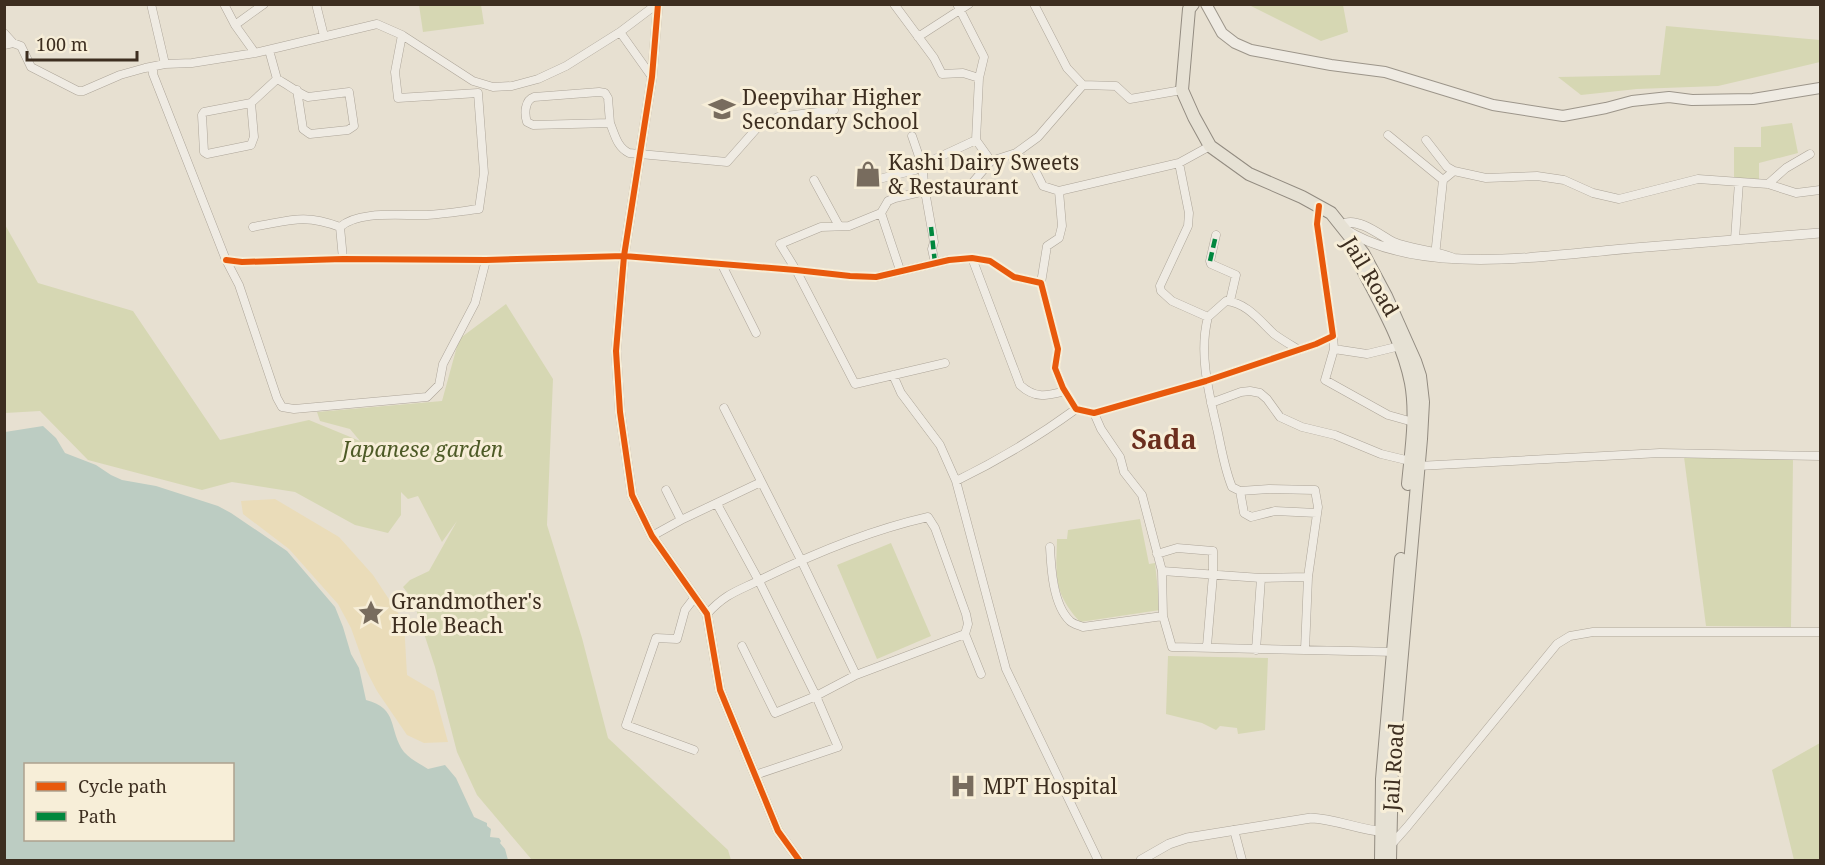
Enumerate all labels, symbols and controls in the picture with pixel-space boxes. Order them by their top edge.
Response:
scale bar [27,24,136,62]
text: 100 m [36,32,88,56]
place label: Deepvihar Higher Secondary School [742,83,921,135]
school or university icon: Deepvihar Higher Secondary School [707,94,737,124]
place label: Kashi Dairy Sweets & Restaurant [888,148,1079,200]
shop icon: Kashi Dairy Sweets & Restaurant [853,159,883,189]
street label: Jail Road [1336,230,1406,321]
district label: Sada [1131,420,1197,457]
park label: Japanese garden [339,435,504,463]
place label: Grandmother's Hole Beach [391,587,542,639]
place icon: Grandmother's Hole Beach [356,598,386,628]
street label: Jail Road [1376,722,1410,813]
legend [24,763,234,841]
hospital icon: MPT Hospital [948,771,978,801]
place label: MPT Hospital [983,772,1118,800]
text: Cycle path [78,774,167,798]
text: Path [78,804,117,828]

